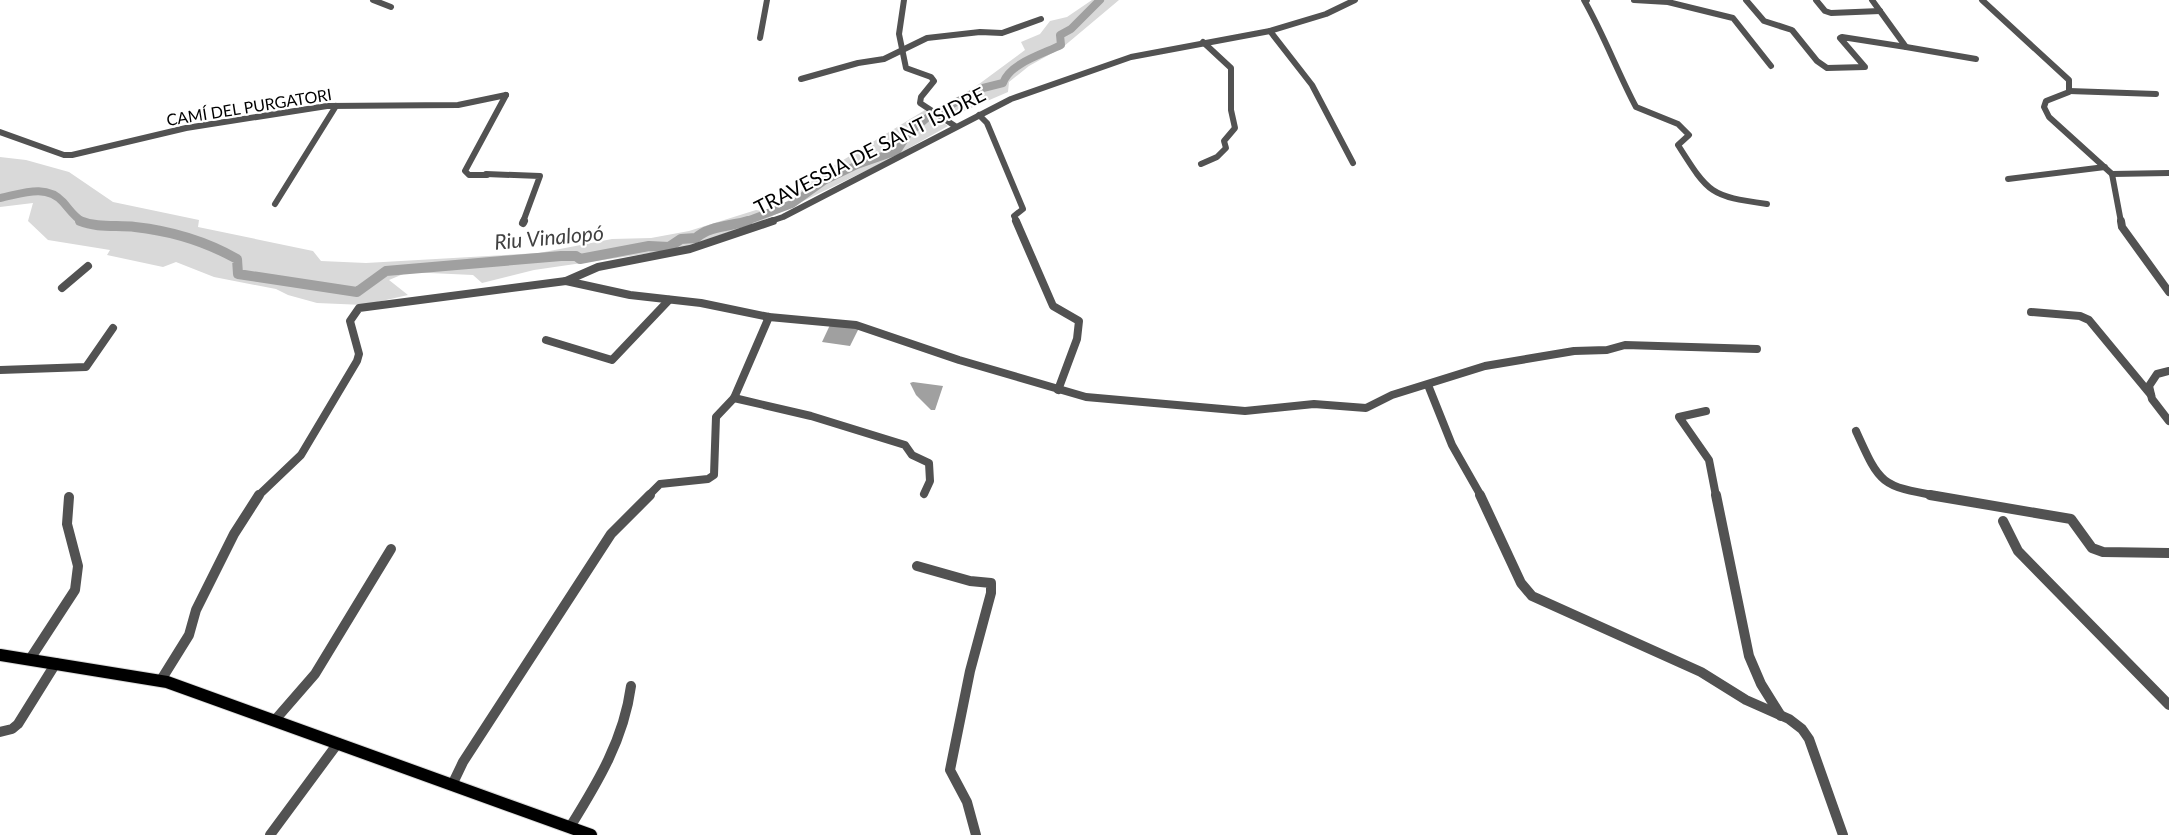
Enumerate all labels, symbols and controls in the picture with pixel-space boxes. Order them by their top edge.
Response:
street label: TRAVESSIA DE SANT ISIDRE [750,81,989,219]
street label: CAMÍ DEL PURGATORI [165,84,333,129]
water label: Riu Vinalopó [493,219,605,254]

